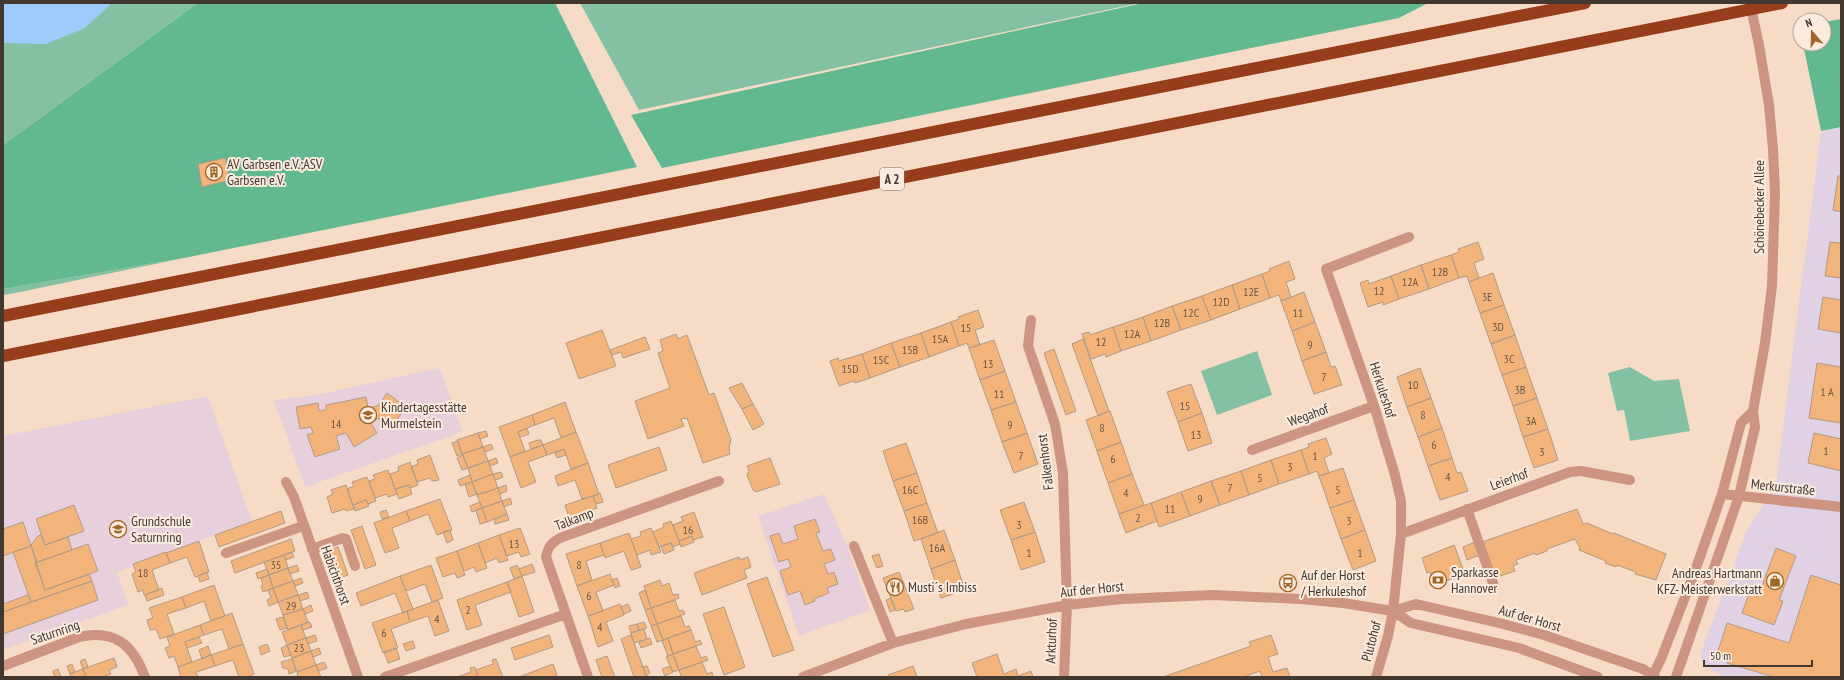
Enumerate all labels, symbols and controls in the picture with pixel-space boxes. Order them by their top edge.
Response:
north arrow [1792,12,1832,52]
text: N [1803,15,1814,30]
place label: AV Garbsen e.V.;ASV Garbsen e.V. [227,155,323,189]
street label: Schönebecker Allee [1750,160,1768,254]
building icon: AV Garbsen e.V.;ASV Garbsen e.V. [204,162,224,182]
road number: A 2 [880,168,904,190]
house number: 12B [1432,264,1449,279]
house number: 12A [1402,274,1419,289]
house number: 12 [1374,283,1384,298]
house number: 12E [1243,284,1259,299]
house number: 3E [1482,289,1492,304]
house number: 12D [1212,294,1230,309]
house number: 12C [1183,305,1200,320]
house number: 11 [1293,305,1303,320]
house number: 12B [1154,315,1171,330]
house number: 3D [1492,319,1504,334]
house number: 15 [961,320,971,335]
house number: 12A [1124,326,1141,341]
house number: 15A [932,331,949,346]
house number: 12 [1096,334,1106,349]
house number: 9 [1307,337,1313,352]
house number: 15B [902,342,919,357]
house number: 3C [1504,351,1515,366]
house number: 15C [873,352,890,367]
house number: 13 [983,356,993,371]
street label: Herkuleshof [1365,360,1401,421]
house number: 15D [841,361,859,376]
house number: 7 [1321,369,1327,384]
house number: 10 [1408,377,1418,392]
house number: 3B [1514,382,1526,397]
house number: 1 A [1820,384,1834,399]
house number: 11 [994,386,1004,401]
place label: Kindertagesstätte Murmelstein [381,398,467,432]
house number: 15 [1180,398,1190,413]
street label: Wegahof [1285,399,1331,431]
school or university icon: Kindertagesstätte Murmelstein [358,405,378,425]
house number: 8 [1420,407,1426,422]
house number: 3A [1525,413,1537,428]
house number: 14 [331,416,342,431]
house number: 9 [1007,417,1013,432]
house number: 8 [1099,420,1105,435]
house number: 13 [1191,427,1201,442]
street label: Falkenhorst [1033,433,1057,491]
house number: 6 [1431,437,1437,452]
house number: 1 [1823,443,1829,458]
house number: 3 [1539,444,1545,459]
house number: 7 [1018,448,1024,463]
house number: 1 [1312,448,1318,463]
house number: 6 [1110,451,1116,466]
house number: 3 [1287,459,1293,474]
street label: Leierhof [1487,464,1531,494]
house number: 4 [1445,469,1451,484]
house number: 5 [1257,470,1263,485]
street label: Merkurstraße [1750,475,1816,499]
house number: 7 [1227,480,1233,495]
house number: 16C [902,482,919,497]
house number: 5 [1335,482,1341,497]
house number: 4 [1123,485,1129,500]
house number: 9 [1197,491,1203,506]
house number: 11 [1165,501,1175,516]
street label: Talkamp [552,503,596,535]
house number: 2 [1135,510,1141,525]
place label: Grundschule Saturnring [131,512,191,546]
house number: 16B [912,512,929,527]
house number: 3 [1346,513,1352,528]
house number: 3 [1016,517,1022,532]
school or university icon: Grundschule Saturnring [108,519,128,539]
house number: 16 [683,522,693,537]
house number: 13 [509,536,519,551]
house number: 16A [929,540,946,555]
street label: Habichthorst [317,543,355,607]
house number: 1 [1026,545,1032,560]
house number: 1 [1357,545,1363,560]
house number: 35 [271,557,281,572]
house number: 8 [576,557,582,572]
place label: Sparkasse Hannover [1451,563,1499,597]
place label: Andreas Hartmann KFZ- Meisterwerkstatt [1657,564,1762,598]
house number: 18 [138,565,148,580]
place label: Auf der Horst / Herkuleshof [1300,566,1367,600]
bank icon: Sparkasse Hannover [1428,570,1448,590]
shop icon: Andreas Hartmann KFZ- Meisterwerkstatt [1765,571,1785,591]
bus stop icon: Auf der Horst / Herkuleshof [1278,573,1298,593]
restaurant icon: Musti´s Imbiss [885,577,905,597]
street label: Auf der Horst [1059,577,1125,601]
place label: Musti´s Imbiss [908,578,977,596]
house number: 6 [586,588,592,603]
house number: 29 [286,598,296,613]
street label: Auf der Horst [1497,601,1563,635]
house number: 2 [465,602,471,617]
house number: 4 [434,611,440,626]
street label: Saturnring [28,615,82,649]
street label: Arkturhof [1041,618,1061,664]
street label: Plutohof [1357,618,1385,663]
house number: 4 [597,619,603,634]
house number: 6 [381,625,387,640]
house number: 23 [294,640,304,655]
scale bar [1704,642,1812,668]
text: 50 m [1710,648,1731,663]

